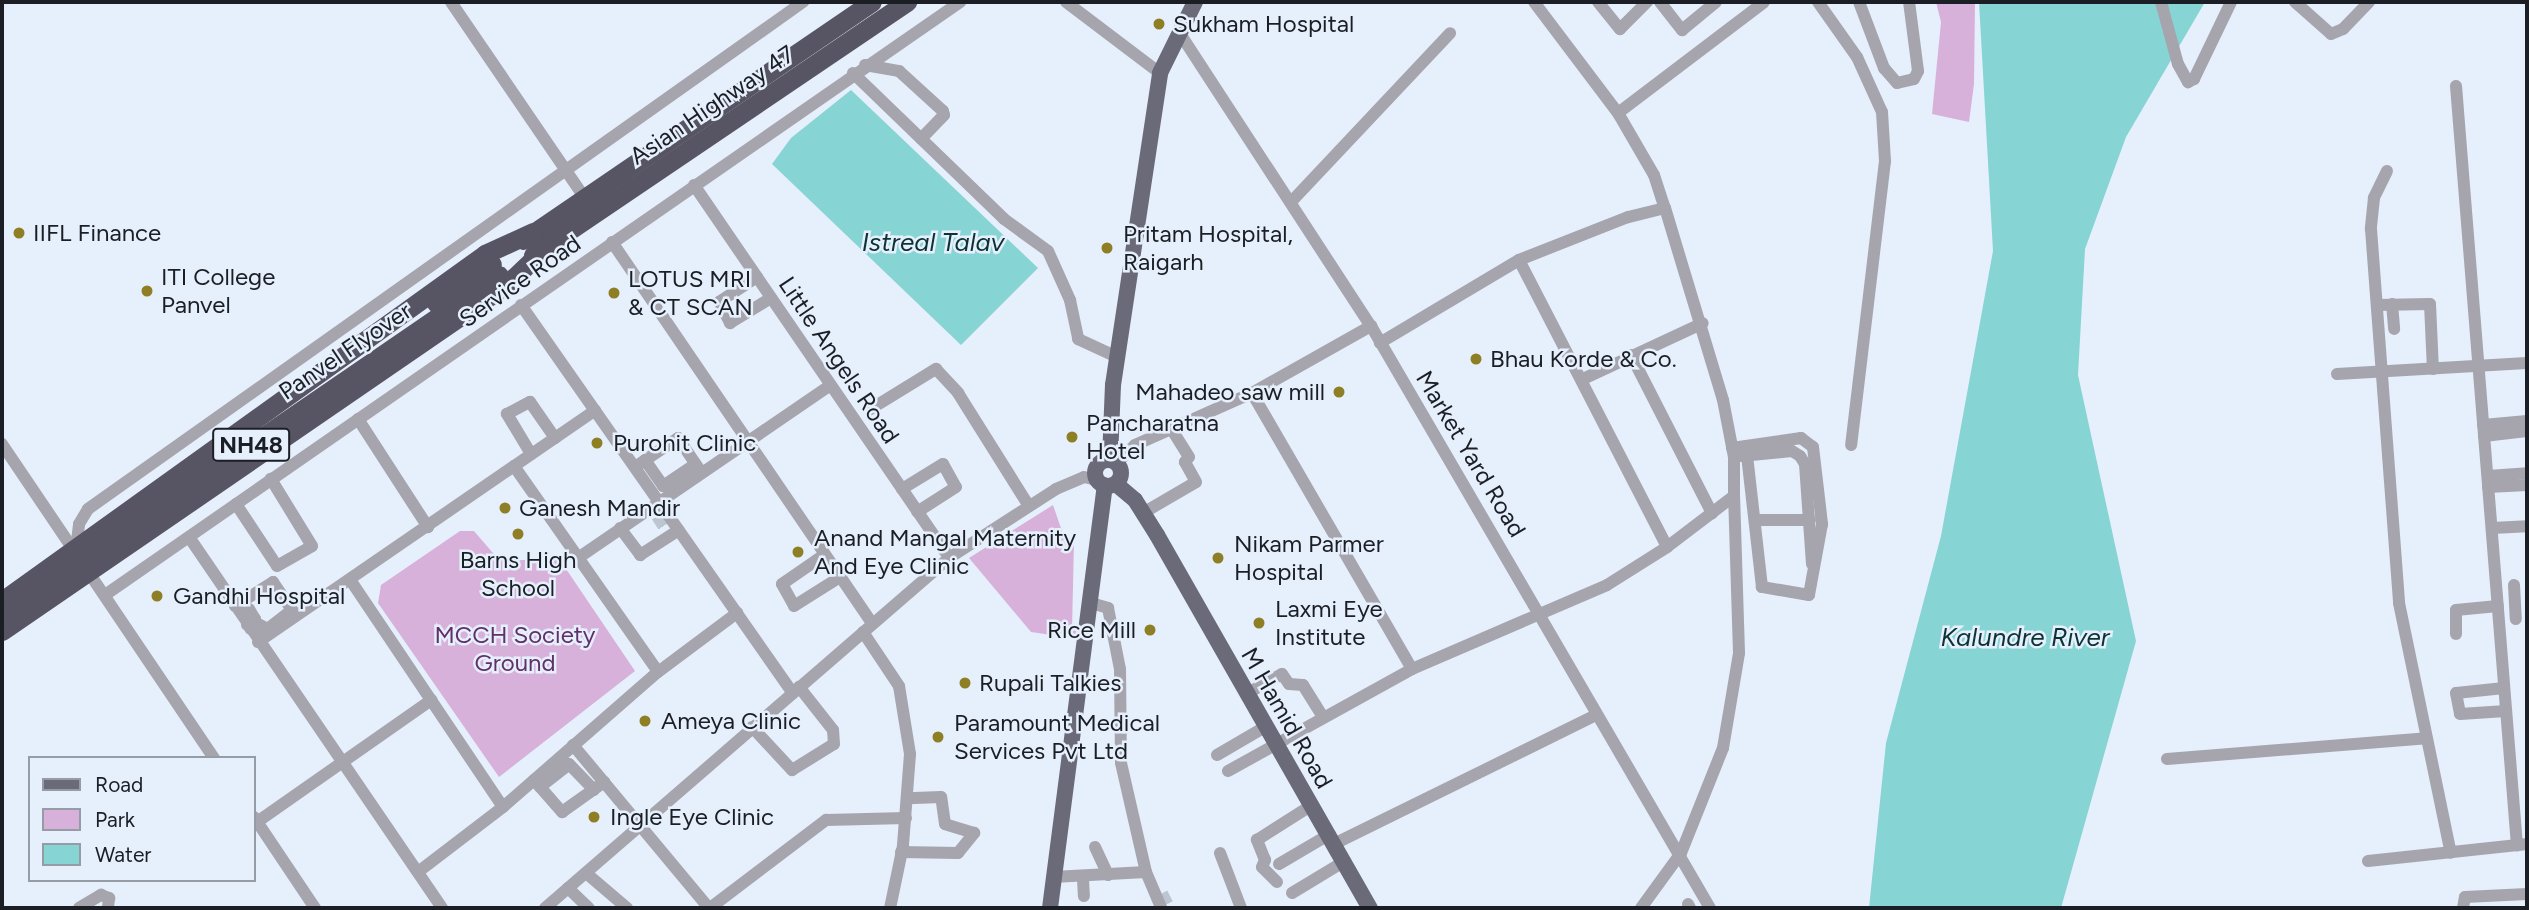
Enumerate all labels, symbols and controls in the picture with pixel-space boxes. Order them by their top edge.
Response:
place label: Sukham Hospital [1173,10,1354,38]
marker: Sukham Hospital [1151,16,1167,32]
street label: Asian Highway 47 [624,39,800,171]
place label: IIFL Finance [33,219,161,247]
place label: Pritam Hospital, Raigarh [1123,220,1293,276]
marker: IIFL Finance [11,225,27,241]
water label: Istreal Talav [862,227,1004,259]
street label: Service Road [454,229,586,333]
marker: Pritam Hospital, Raigarh [1097,238,1117,258]
place label: ITI College Panvel [161,263,275,319]
place label: LOTUS MRI & CT SCAN [628,265,753,321]
street label: Little Angels Road [773,271,905,449]
marker: ITI College Panvel [139,283,155,299]
marker: LOTUS MRI & CT SCAN [606,285,622,301]
street label: Panvel Flyover [273,296,417,406]
place label: Bhau Korde & Co. [1490,345,1677,373]
marker: Bhau Korde & Co. [1468,351,1484,367]
street label: Market Yard Road [1410,366,1532,542]
place label: Mahadeo saw mill [1135,378,1325,406]
marker: Mahadeo saw mill [1331,384,1347,400]
place label: Pancharatna Hotel [1086,409,1219,465]
road number: NH48 [211,426,291,464]
place label: Purohit Clinic [613,429,756,457]
marker: Pancharatna Hotel [1064,429,1080,445]
marker: Purohit Clinic [587,433,607,453]
place label: Ganesh Mandir [519,494,680,522]
marker: Ganesh Mandir [497,500,513,516]
place label: Anand Mangal Maternity And Eye Clinic [814,524,1076,580]
marker: Barns High School [510,526,526,542]
place label: Nikam Parmer Hospital [1234,530,1384,586]
marker: Anand Mangal Maternity And Eye Clinic [788,542,808,562]
place label: Barns High School [460,546,576,602]
marker: Nikam Parmer Hospital [1208,548,1228,568]
place label: Gandhi Hospital [173,582,345,610]
marker: Gandhi Hospital [147,586,167,606]
place label: Laxmi Eye Institute [1275,595,1383,651]
marker: Laxmi Eye Institute [1249,613,1269,633]
place label: Rice Mill [1047,616,1136,644]
park label: MCCH Society Ground [435,621,595,677]
marker: Rice Mill [1142,622,1158,638]
water label: Kalundre River [1940,622,2110,654]
street label: M Hamid Road [1235,643,1339,793]
place label: Rupali Talkies [979,669,1121,697]
marker: Rupali Talkies [957,675,973,691]
place label: Ameya Clinic [661,707,801,735]
place label: Paramount Medical Services Pvt Ltd [954,709,1160,765]
marker: Ameya Clinic [635,711,655,731]
marker: Paramount Medical Services Pvt Ltd [928,727,948,747]
legend [28,756,256,882]
text: Road [95,772,143,797]
place label: Ingle Eye Clinic [610,803,774,831]
text: Park [95,807,135,832]
marker: Ingle Eye Clinic [584,807,604,827]
text: Water [95,842,151,867]

